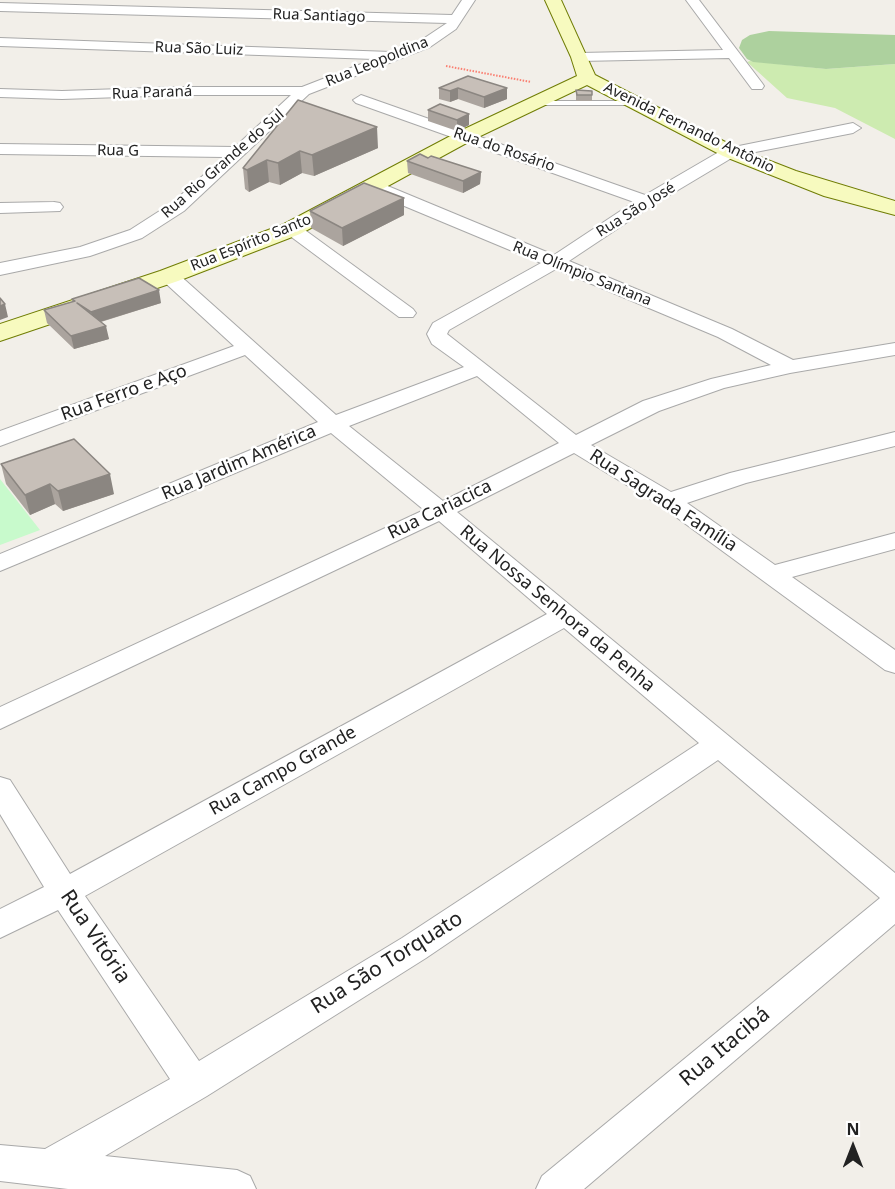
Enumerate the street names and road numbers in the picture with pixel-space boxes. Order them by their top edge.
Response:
street label: Rua Santiago [272,5,366,27]
street label: Rua Leopoldina [323,33,431,91]
street label: Rua São Luiz [154,38,244,60]
street label: Avenida Fernando Antônio [601,79,777,177]
street label: Rua Paraná [112,83,192,103]
street label: Rua Rio Grande do Sul [158,106,288,222]
street label: Rua do Rosário [451,124,557,176]
street label: Rua G [97,142,139,160]
street label: Rua São José [593,179,679,241]
street label: Rua Espírito Santo [188,211,314,275]
street label: Rua Olímpio Santana [510,238,654,310]
street label: Rua Ferro e Aço [58,360,190,426]
street label: Rua Jardim América [159,421,319,505]
street label: Rua Sagrada Família [585,445,741,557]
street label: Rua Cariacica [385,476,495,544]
street label: Rua Nossa Senhora da Penha [455,521,659,697]
street label: Rua Campo Grande [206,722,360,820]
street label: Rua Vitória [55,885,135,989]
street label: Rua São Torquato [307,906,467,1020]
street label: Rua Itacibá [675,1002,775,1092]

